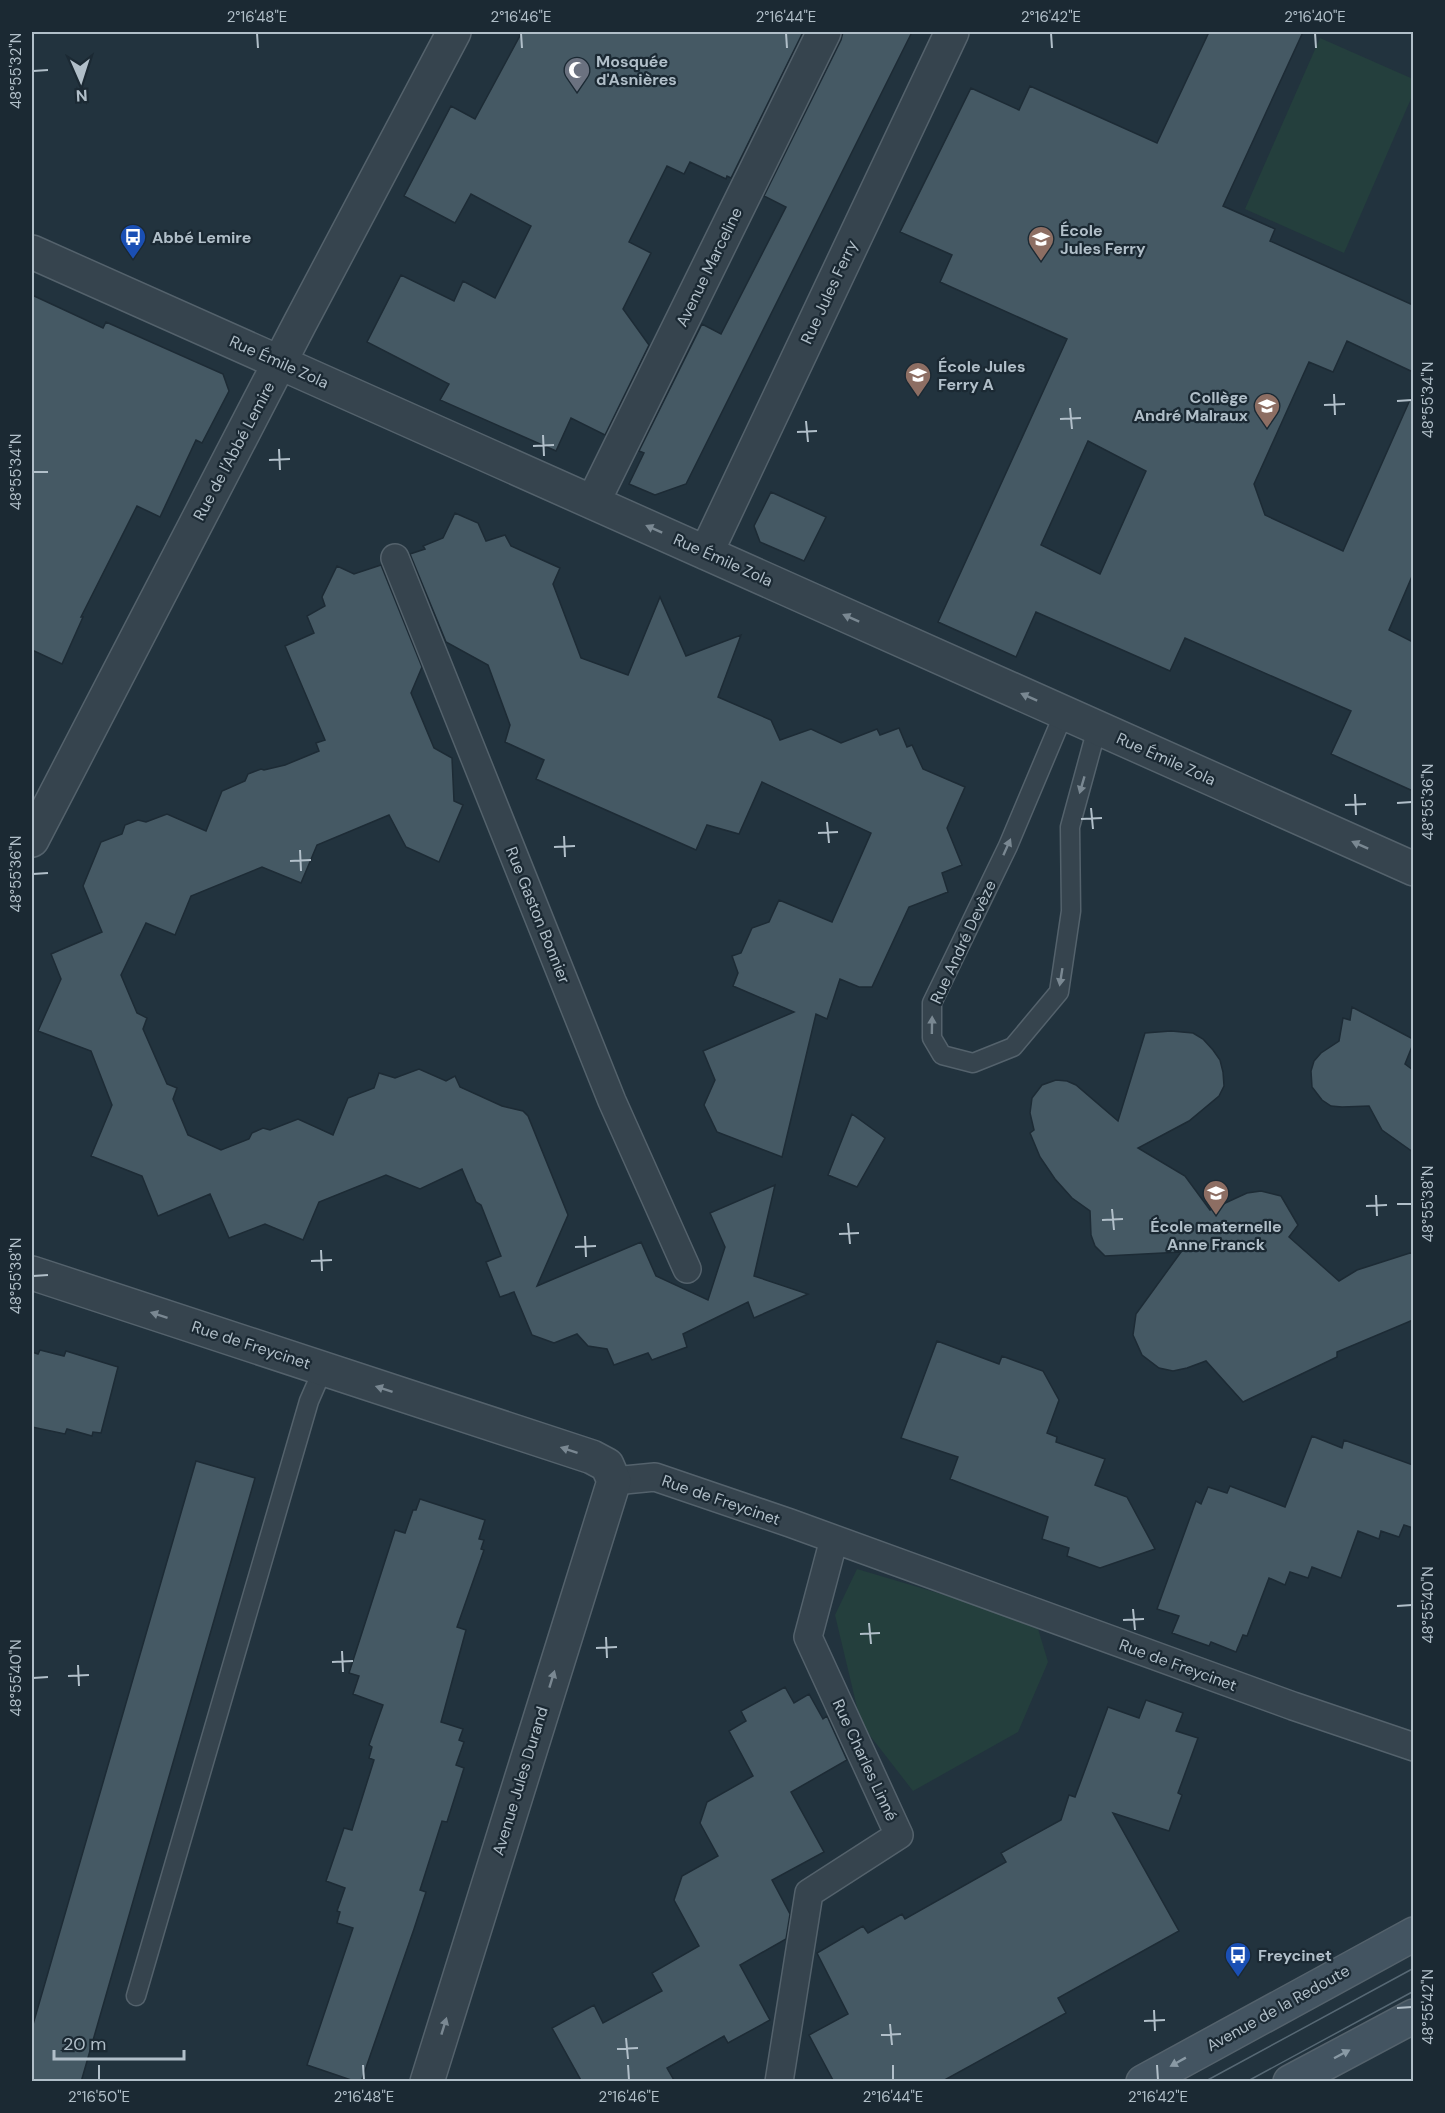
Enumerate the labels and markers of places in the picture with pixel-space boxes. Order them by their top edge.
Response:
place label: Mosquée d'Asnières [596,51,677,90]
mosque icon: Mosquée d'Asnières [562,55,592,93]
place label: École Jules Ferry [1060,220,1146,259]
bus stop icon: Abbé Lemire [118,222,148,260]
school or university icon: École Jules Ferry [1026,224,1056,262]
place label: Abbé Lemire [152,227,251,248]
place label: École Jules Ferry A [938,356,1025,395]
school or university icon: École Jules Ferry A [903,360,933,398]
place label: Collège André Malraux [1134,387,1248,426]
school or university icon: Collège André Malraux [1252,391,1282,429]
school or university icon: École maternelle Anne Franck [1201,1178,1231,1216]
place label: École maternelle Anne Franck [1150,1216,1282,1255]
bus stop icon: Freycinet [1223,1940,1253,1978]
place label: Freycinet [1258,1945,1332,1966]

